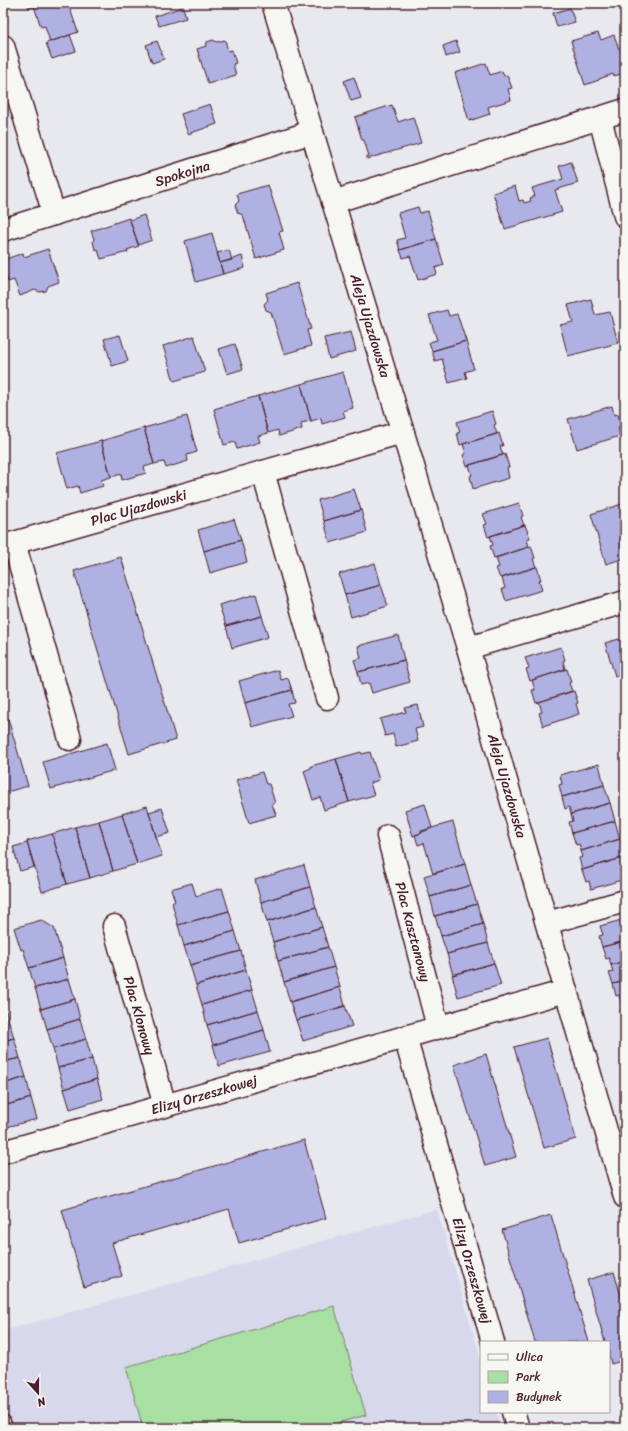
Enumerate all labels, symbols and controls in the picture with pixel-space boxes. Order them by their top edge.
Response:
street label: Spokojna [152,153,213,194]
street label: Aleja Ujazdowska [342,270,398,382]
street label: Plac Ujazdowski [88,482,191,533]
street label: Aleja Ujazdowska [480,730,534,842]
street label: Plac Kasztanowy [387,879,438,986]
street label: Plac Klonowy [116,973,162,1059]
street label: Elizy Orzeszkowej [148,1068,261,1122]
street label: Elizy Orzeszkowej [445,1214,499,1327]
legend [480,1341,610,1413]
text: Ulica [516,1346,544,1368]
text: Park [516,1366,541,1388]
north arrow [18,1373,58,1413]
text: Budynek [516,1386,562,1408]
text: N [34,1391,49,1412]

